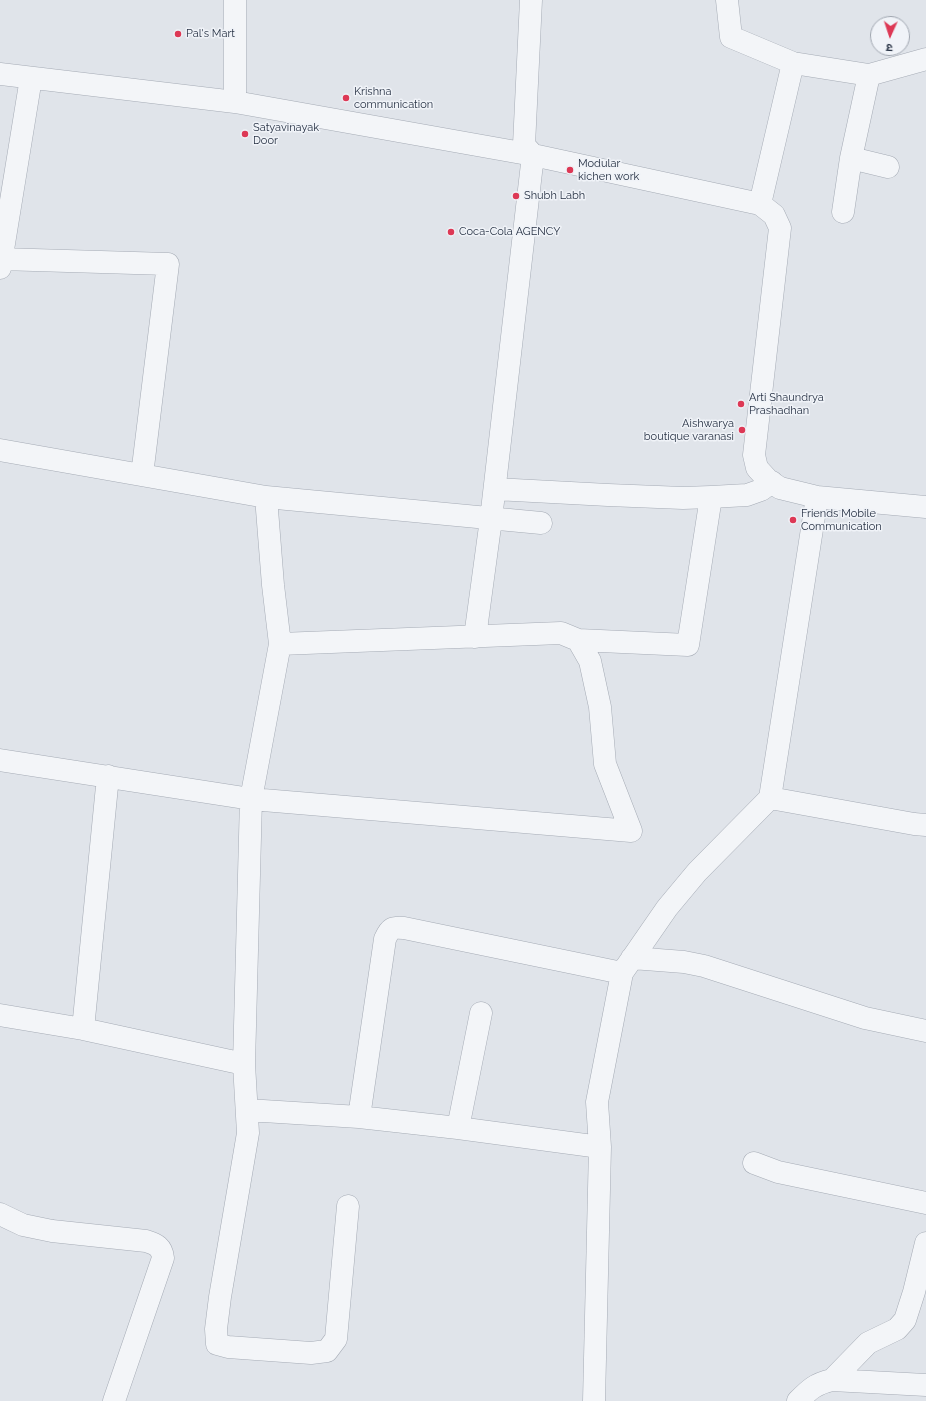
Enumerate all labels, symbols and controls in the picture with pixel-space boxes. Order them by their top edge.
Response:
north arrow [870,16,910,56]
place label: Pal's Mart [186,27,235,41]
marker: Pal's Mart [173,29,183,39]
text: उ [886,41,893,54]
place label: Krishna communication [354,85,433,111]
marker: Krishna communication [341,93,351,103]
place label: Satyavinayak Door [253,121,319,147]
marker: Satyavinayak Door [240,129,250,139]
place label: Modular kichen work [578,157,639,183]
marker: Modular kichen work [565,165,575,175]
place label: Shubh Labh [524,189,585,203]
marker: Shubh Labh [511,191,521,201]
place label: Coca-Cola AGENCY [459,225,560,239]
marker: Coca-Cola AGENCY [446,227,456,237]
place label: Arti Shaundrya Prashadhan [749,391,824,417]
marker: Arti Shaundrya Prashadhan [736,399,746,409]
place label: Aishwarya boutique varanasi [644,417,734,443]
marker: Aishwarya boutique varanasi [737,425,747,435]
place label: Friends Mobile Communication [801,507,882,533]
marker: Friends Mobile Communication [788,515,798,525]

